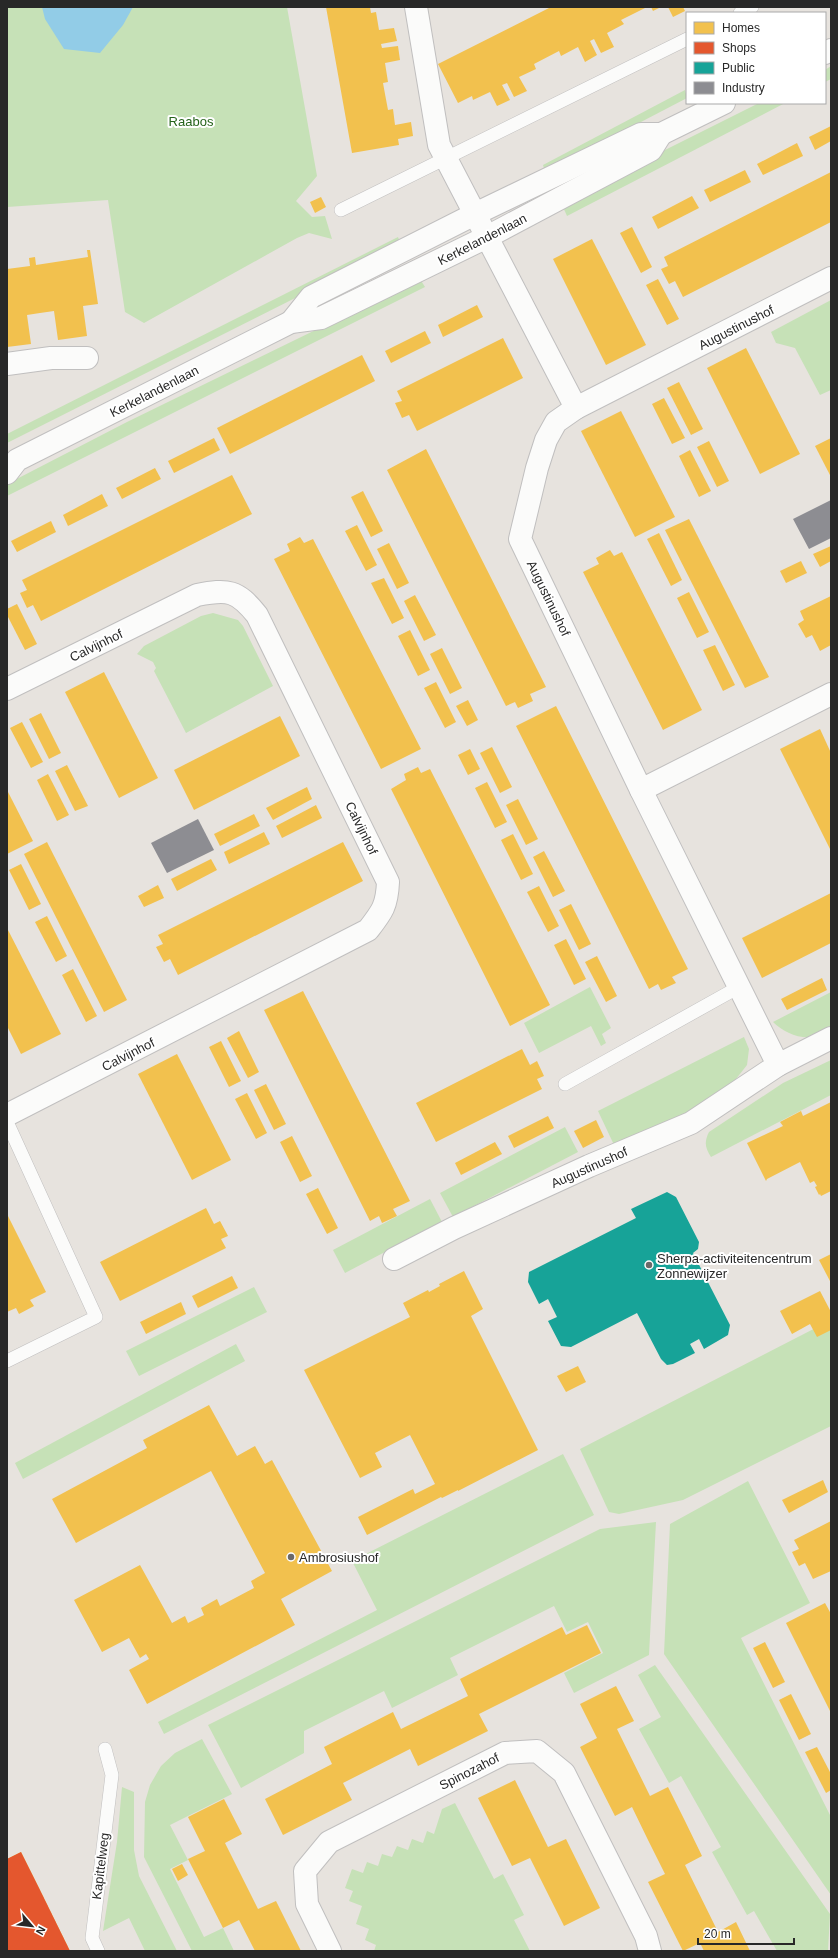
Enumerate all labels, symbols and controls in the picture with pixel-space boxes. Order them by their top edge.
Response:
legend [686,12,826,104]
text: Homes [722,21,760,35]
text: Shops [722,41,756,55]
text: Public [722,61,755,75]
text: Industry [722,81,765,95]
park label: Raabos [169,114,214,129]
street label: Kerkelandenlaan [435,211,529,268]
street label: Augustinushof [696,302,777,353]
street label: Kerkelandenlaan [107,363,201,420]
street label: Augustinushof [524,558,574,639]
street label: Calvijnhof [67,626,126,665]
street label: Calvijnhof [342,799,381,858]
street label: Calvijnhof [99,1035,157,1074]
street label: Augustinushof [549,1144,630,1191]
place label: Sherpa-activiteitencentrum Zonnewijzer [657,1251,812,1281]
marker: Sherpa-activiteitencentrum Zonnewijzer [644,1260,654,1270]
place label: Ambrosiushof [299,1550,379,1565]
marker: Ambrosiushof [286,1552,296,1562]
street label: Spinozahof [437,1750,502,1793]
street label: Kapittelweg [89,1832,112,1900]
north arrow [12,1906,52,1946]
scale bar [698,1920,794,1946]
text: N [34,1924,48,1937]
text: 20 m [704,1927,731,1941]

